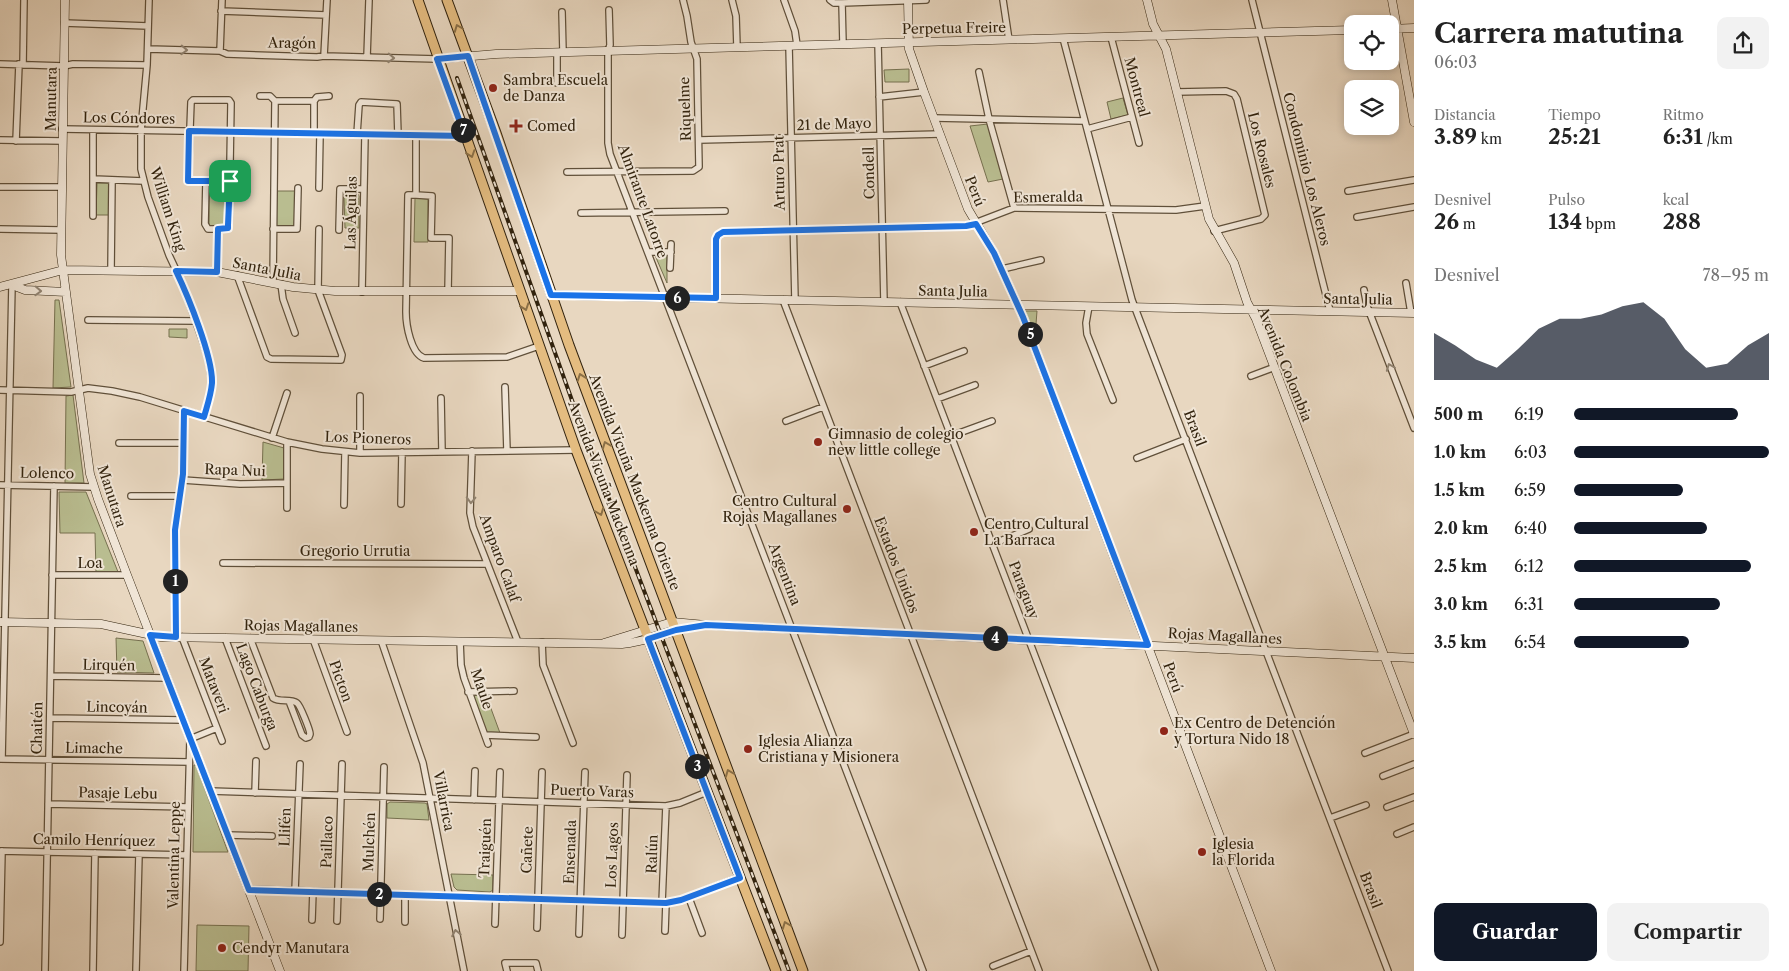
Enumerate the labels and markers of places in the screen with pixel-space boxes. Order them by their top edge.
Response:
place label: Sambra Escuela de Danza [503,71,609,105]
marker: Sambra Escuela de Danza [487,82,499,94]
place label: Comed [527,117,576,135]
pin: 7 [450,118,476,142]
marker: Comed [509,119,523,133]
pin [209,160,251,202]
pin: 6 [664,286,690,310]
pin: 5 [1018,322,1042,346]
place label: Gimnasio de colegio new little college [828,425,964,459]
marker: Gimnasio de colegio new little college [812,436,824,448]
place label: Centro Cultural Rojas Magallanes [723,492,837,526]
marker: Centro Cultural Rojas Magallanes [841,503,853,515]
place label: Centro Cultural La Barraca [984,515,1089,549]
marker: Centro Cultural La Barraca [968,526,980,538]
pin: 1 [162,568,188,594]
pin: 4 [982,626,1008,650]
place label: Ex Centro de Detención y Tortura Nido 18 [1173,714,1336,748]
marker: Ex Centro de Detención y Tortura Nido 18 [1158,725,1170,737]
place label: Iglesia Alianza Cristiana y Misionera [758,732,900,766]
marker: Iglesia Alianza Cristiana y Misionera [742,743,754,755]
pin: 3 [684,754,710,778]
place label: Iglesia la Florida [1212,835,1276,869]
marker: Iglesia la Florida [1196,846,1208,858]
pin: 2 [366,882,392,906]
place label: Cendyr Manutara [232,939,350,957]
marker: Cendyr Manutara [216,942,228,954]

